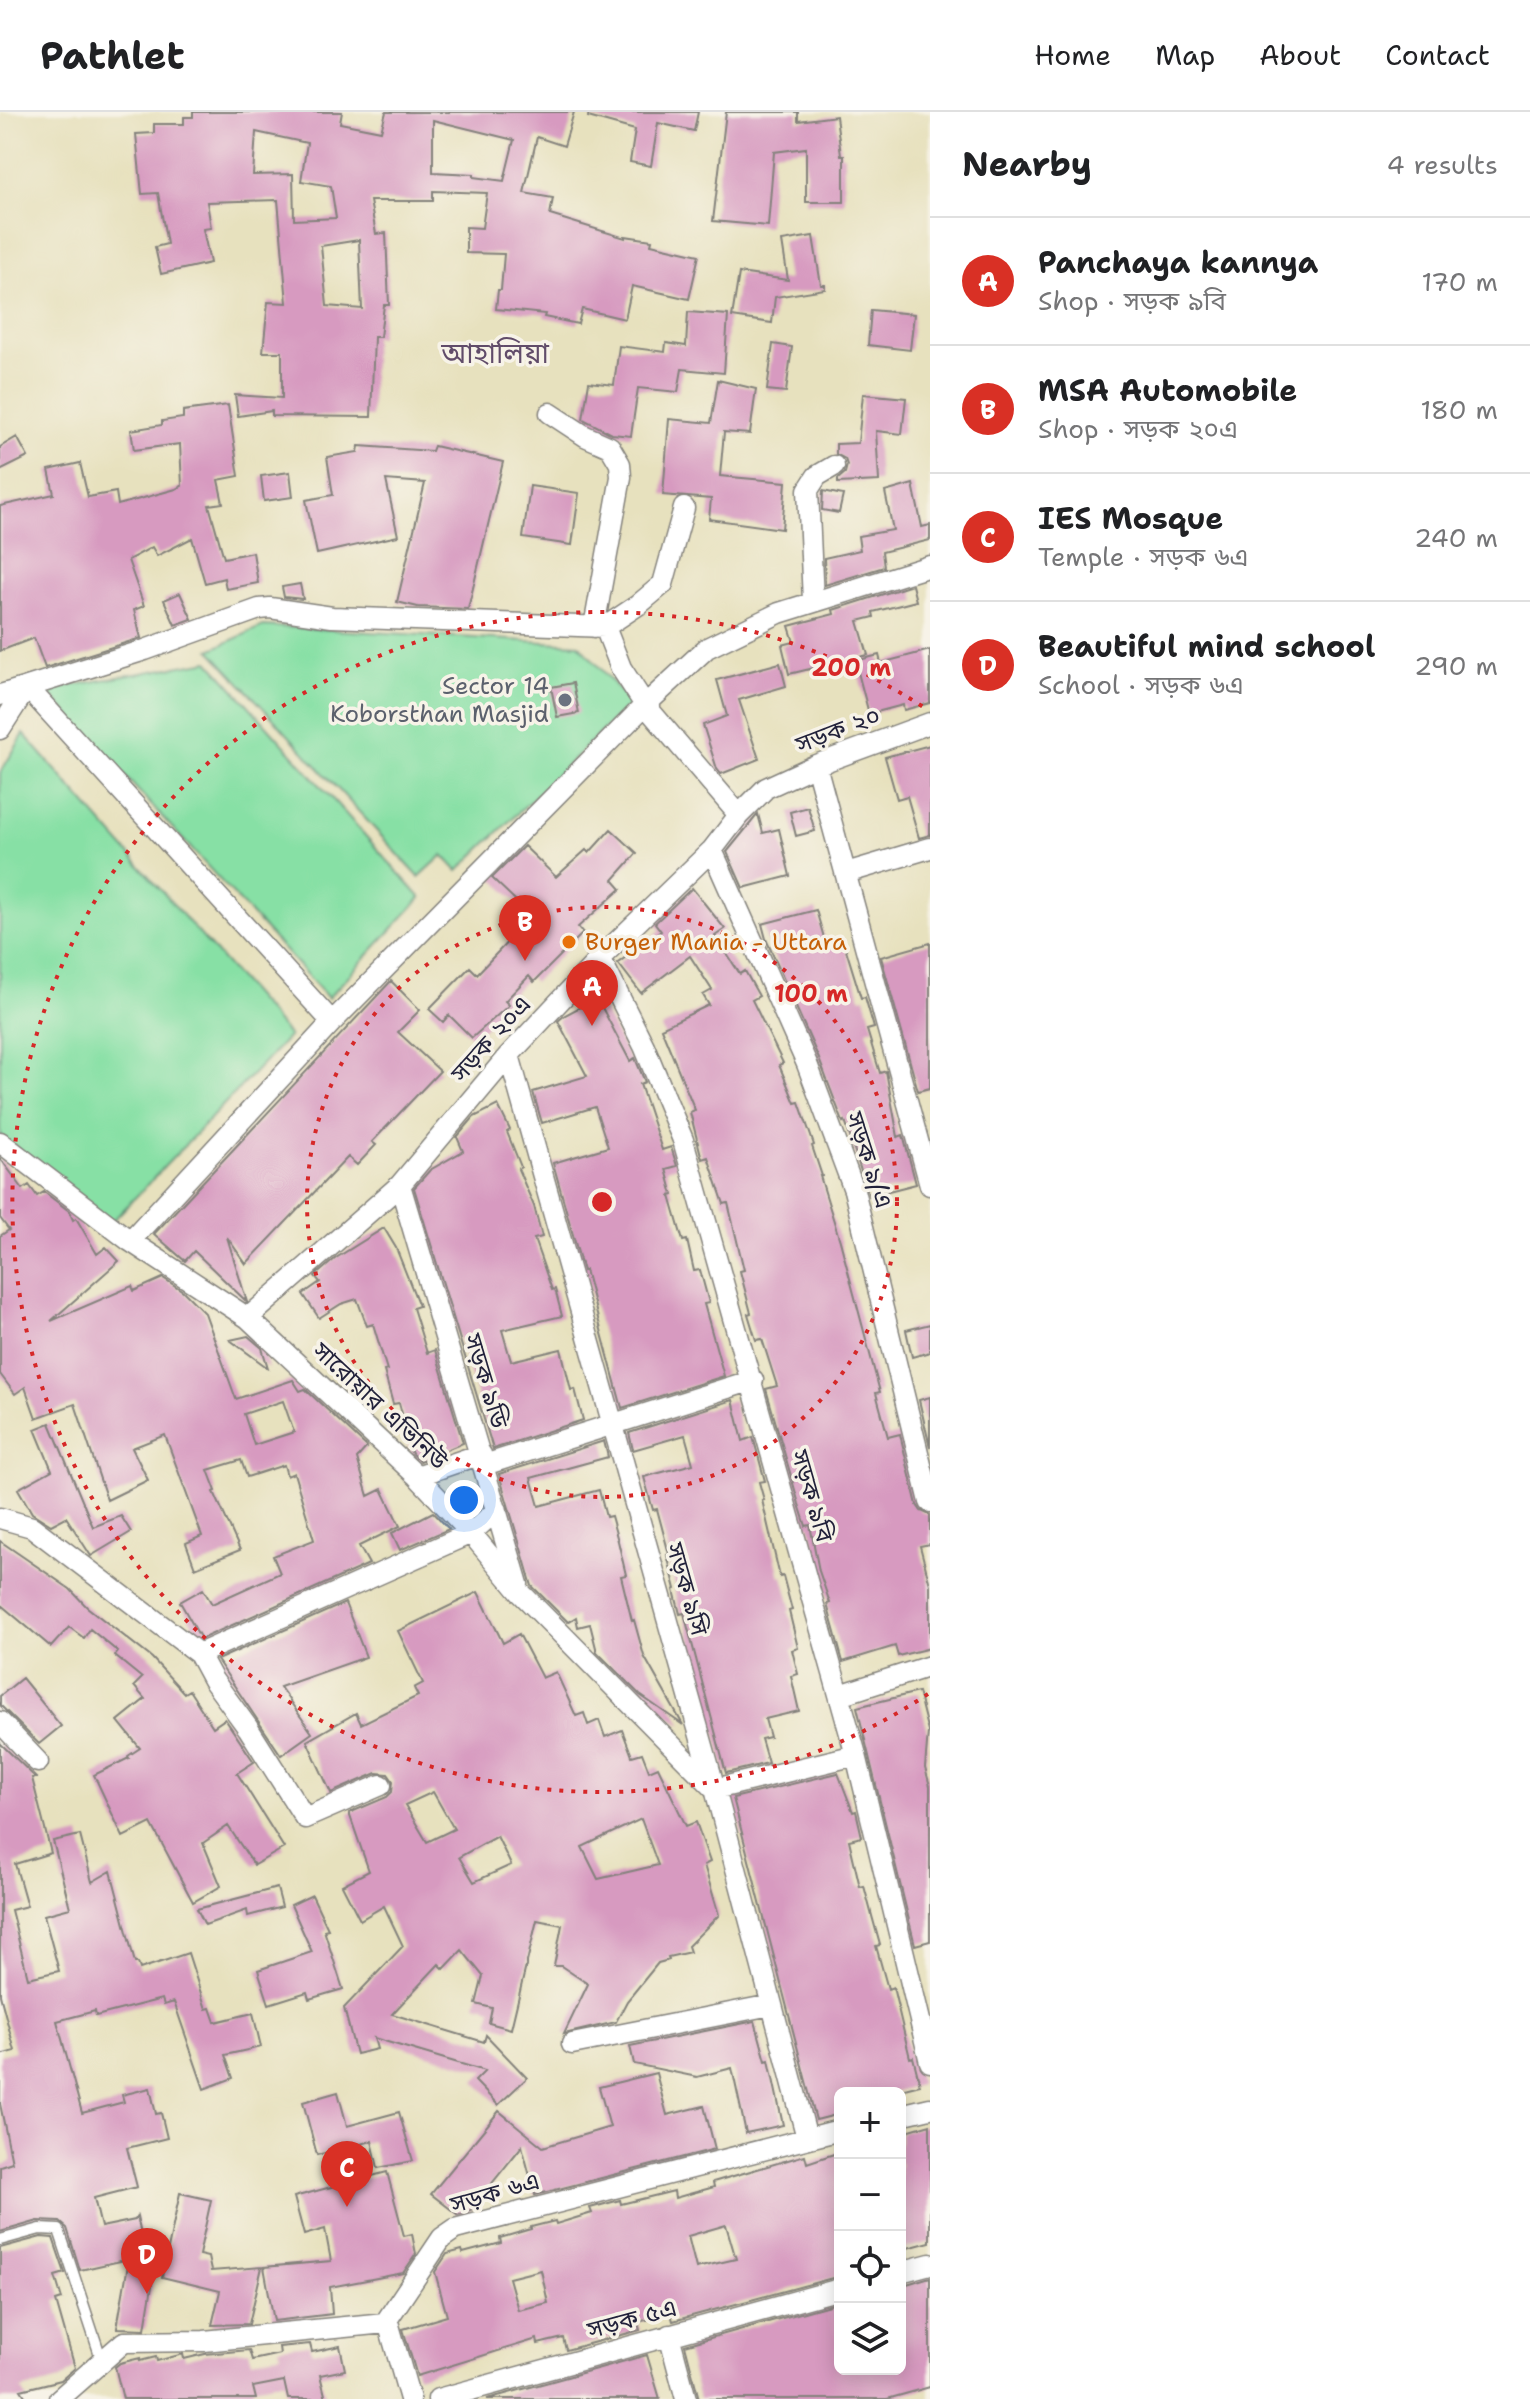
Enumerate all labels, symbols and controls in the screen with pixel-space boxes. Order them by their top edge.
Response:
text: Pathlet [40,30,185,81]
text: Home [1034,36,1111,74]
text: Map [1155,36,1215,74]
text: About [1259,36,1341,74]
text: Contact [1385,36,1490,74]
text: Nearby [962,141,1092,187]
text: 4 results [1386,147,1498,182]
text: Panchaya kannya [1038,242,1318,283]
text: A [978,264,998,299]
text: 170 m [1421,264,1498,299]
text: Shop · সড়ক ৯বি [1038,283,1226,318]
district label: আহালিয়া [440,334,549,372]
text: MSA Automobile [1038,370,1297,411]
text: B [980,392,996,427]
text: 180 m [1420,392,1498,427]
text: Shop · সড়ক ২০এ [1038,411,1238,446]
text: IES Mosque [1038,498,1223,539]
text: C [980,520,996,555]
text: 240 m [1414,520,1498,555]
text: Temple · সড়ক ৬এ [1038,539,1249,574]
text: Beautiful mind school [1038,626,1375,667]
text: D [979,648,997,683]
text: 290 m [1414,648,1498,683]
text: 200 m [811,652,891,684]
text: School · সড়ক ৬এ [1038,667,1244,702]
place label: Sector 14 Koborsthan Masjid [330,670,549,730]
marker: Sector 14 Koborsthan Masjid [556,691,574,709]
street label: সড়ক ২০ [790,699,885,761]
pin: B [499,895,551,961]
place label: Burger Mania - Uttara [585,926,847,958]
marker: Burger Mania - Uttara [560,933,578,951]
pin: A [566,960,618,1026]
text: 100 m [774,978,848,1010]
street label: সড়ক ২০এ [443,989,538,1090]
street label: সড়ক ৯/এ [838,1107,900,1212]
centre of rings [588,1188,616,1216]
street label: সড়ক ৯ডি [456,1329,516,1433]
street label: সারোয়ার এভিনিউ [305,1335,455,1477]
street label: সড়ক ৯বি [783,1445,841,1546]
your location [444,1480,484,1520]
street label: সড়ক ৯সি [658,1538,716,1640]
map controls [834,2087,906,2375]
button: + [834,2087,906,2159]
pin: C [321,2141,373,2207]
button: − [834,2159,906,2231]
street label: সড়ক ৬এ [446,2165,543,2221]
pin: D [121,2228,173,2294]
button: locate [834,2231,906,2303]
street label: সড়ক ৫এ [583,2292,680,2347]
button: layers [834,2303,906,2375]

